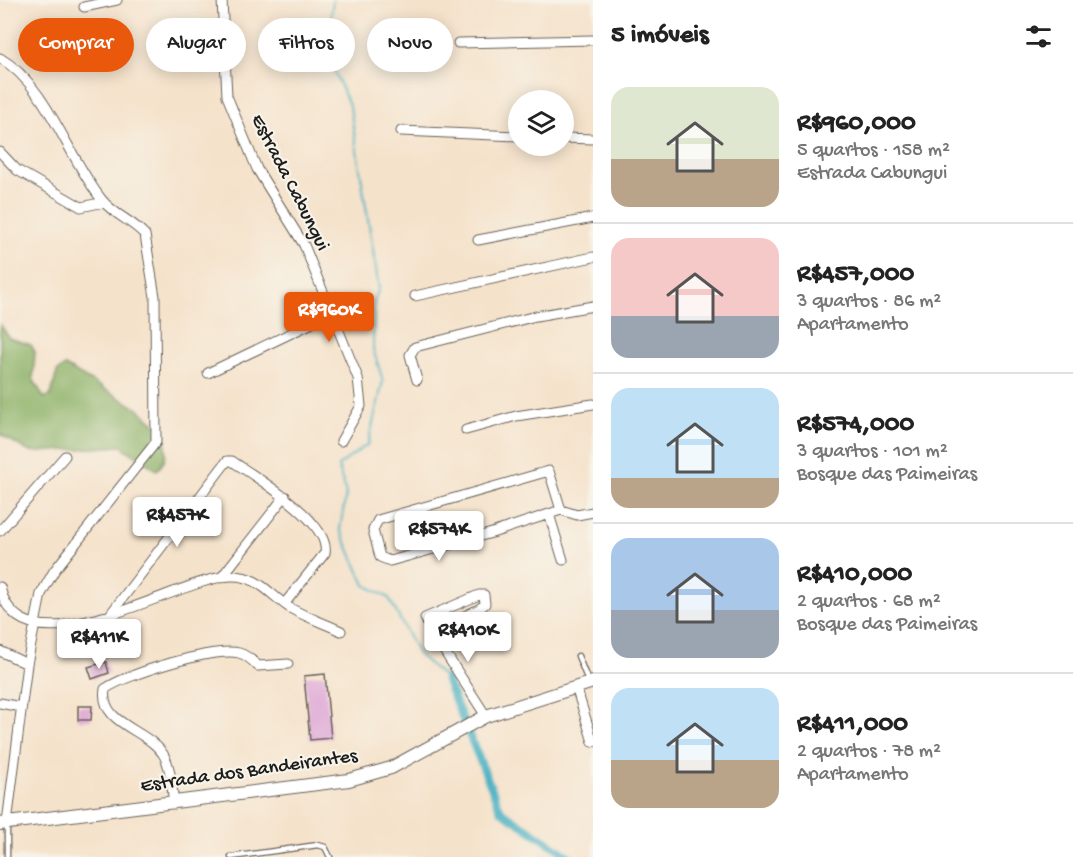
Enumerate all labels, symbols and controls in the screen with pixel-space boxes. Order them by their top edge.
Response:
chip: Comprar [18,18,134,72]
chip: Alugar [146,18,246,72]
chip: Filtros [258,18,355,72]
chip: Novo [367,18,453,72]
icon: filters [1022,20,1055,53]
text: 5 imóveis [611,21,709,52]
map controls [508,90,574,156]
button: layers [508,90,574,156]
text: R$960,000 [797,109,916,140]
street label: Estrada Cabungui [245,111,333,255]
icon: home [659,111,731,183]
text: 5 quartos · 158 m² [797,140,950,163]
text: Estrada Cabungui [797,163,947,186]
text: R$457,000 [797,260,914,291]
icon: home [659,262,731,334]
text: 3 quartos · 86 m² [797,291,941,314]
pin: R$960K [280,292,378,343]
text: R$960K [298,300,360,323]
text: Apartamento [797,314,909,337]
text: R$574,000 [797,410,914,441]
icon: home [659,412,731,484]
text: 3 quartos · 101 m² [797,441,948,464]
text: Bosque das Paimeiras [797,464,977,487]
pin: R$457K [128,497,226,548]
text: R$457K [147,505,207,528]
pin: R$574K [390,511,488,562]
text: R$574K [409,519,469,542]
text: R$410,000 [797,560,912,591]
icon: home [659,562,731,634]
text: 2 quartos · 68 m² [797,591,941,614]
pin: R$410K [419,612,517,663]
text: Bosque das Paimeiras [797,614,977,637]
pin: R$411K [50,619,148,670]
text: R$410K [438,620,498,643]
text: R$411K [71,627,127,650]
text: R$411,000 [797,710,908,741]
icon: home [659,712,731,784]
text: 2 quartos · 78 m² [797,741,941,764]
street label: Estrada dos Bandeirantes [139,745,360,799]
text: Apartamento [797,764,909,787]

